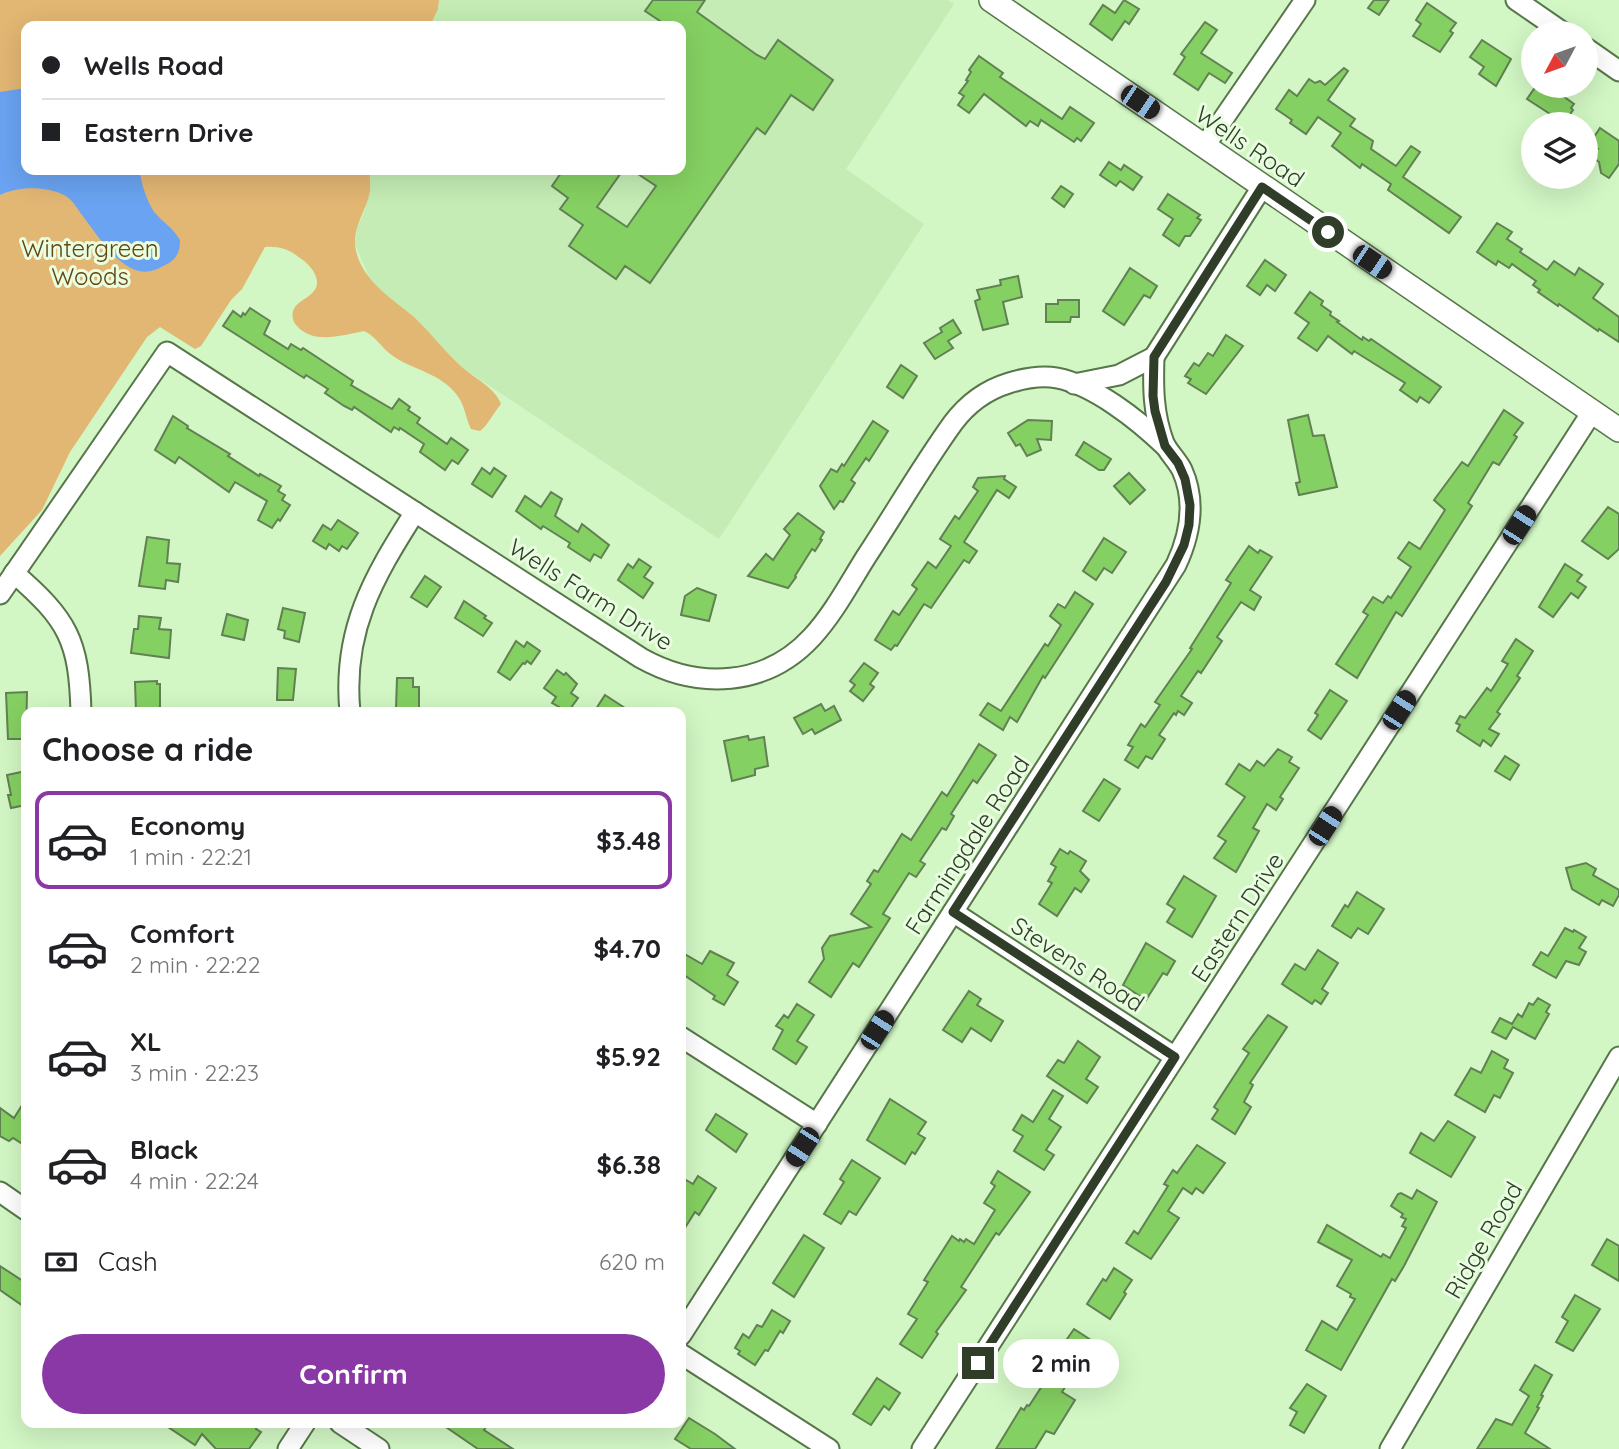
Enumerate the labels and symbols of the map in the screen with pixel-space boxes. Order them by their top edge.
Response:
north arrow [1521,21,1598,98]
car [1117,82,1164,122]
street label: Wells Road [1190,99,1310,193]
route start [1312,216,1344,248]
park label: Wintergreen Woods [21,233,159,291]
car [1349,242,1396,282]
car [1499,502,1540,548]
street label: Wells Farm Drive [503,531,679,657]
car [1379,687,1420,733]
street label: Farmingdale Road [898,750,1036,940]
car [1305,803,1346,849]
street label: Eastern Drive [1184,847,1290,987]
street label: Stevens Road [1006,910,1150,1018]
car [857,1007,898,1053]
car [782,1124,823,1170]
street label: Ridge Road [1438,1176,1528,1304]
callout: 2 min [1002,1338,1118,1388]
route end [962,1347,994,1379]

